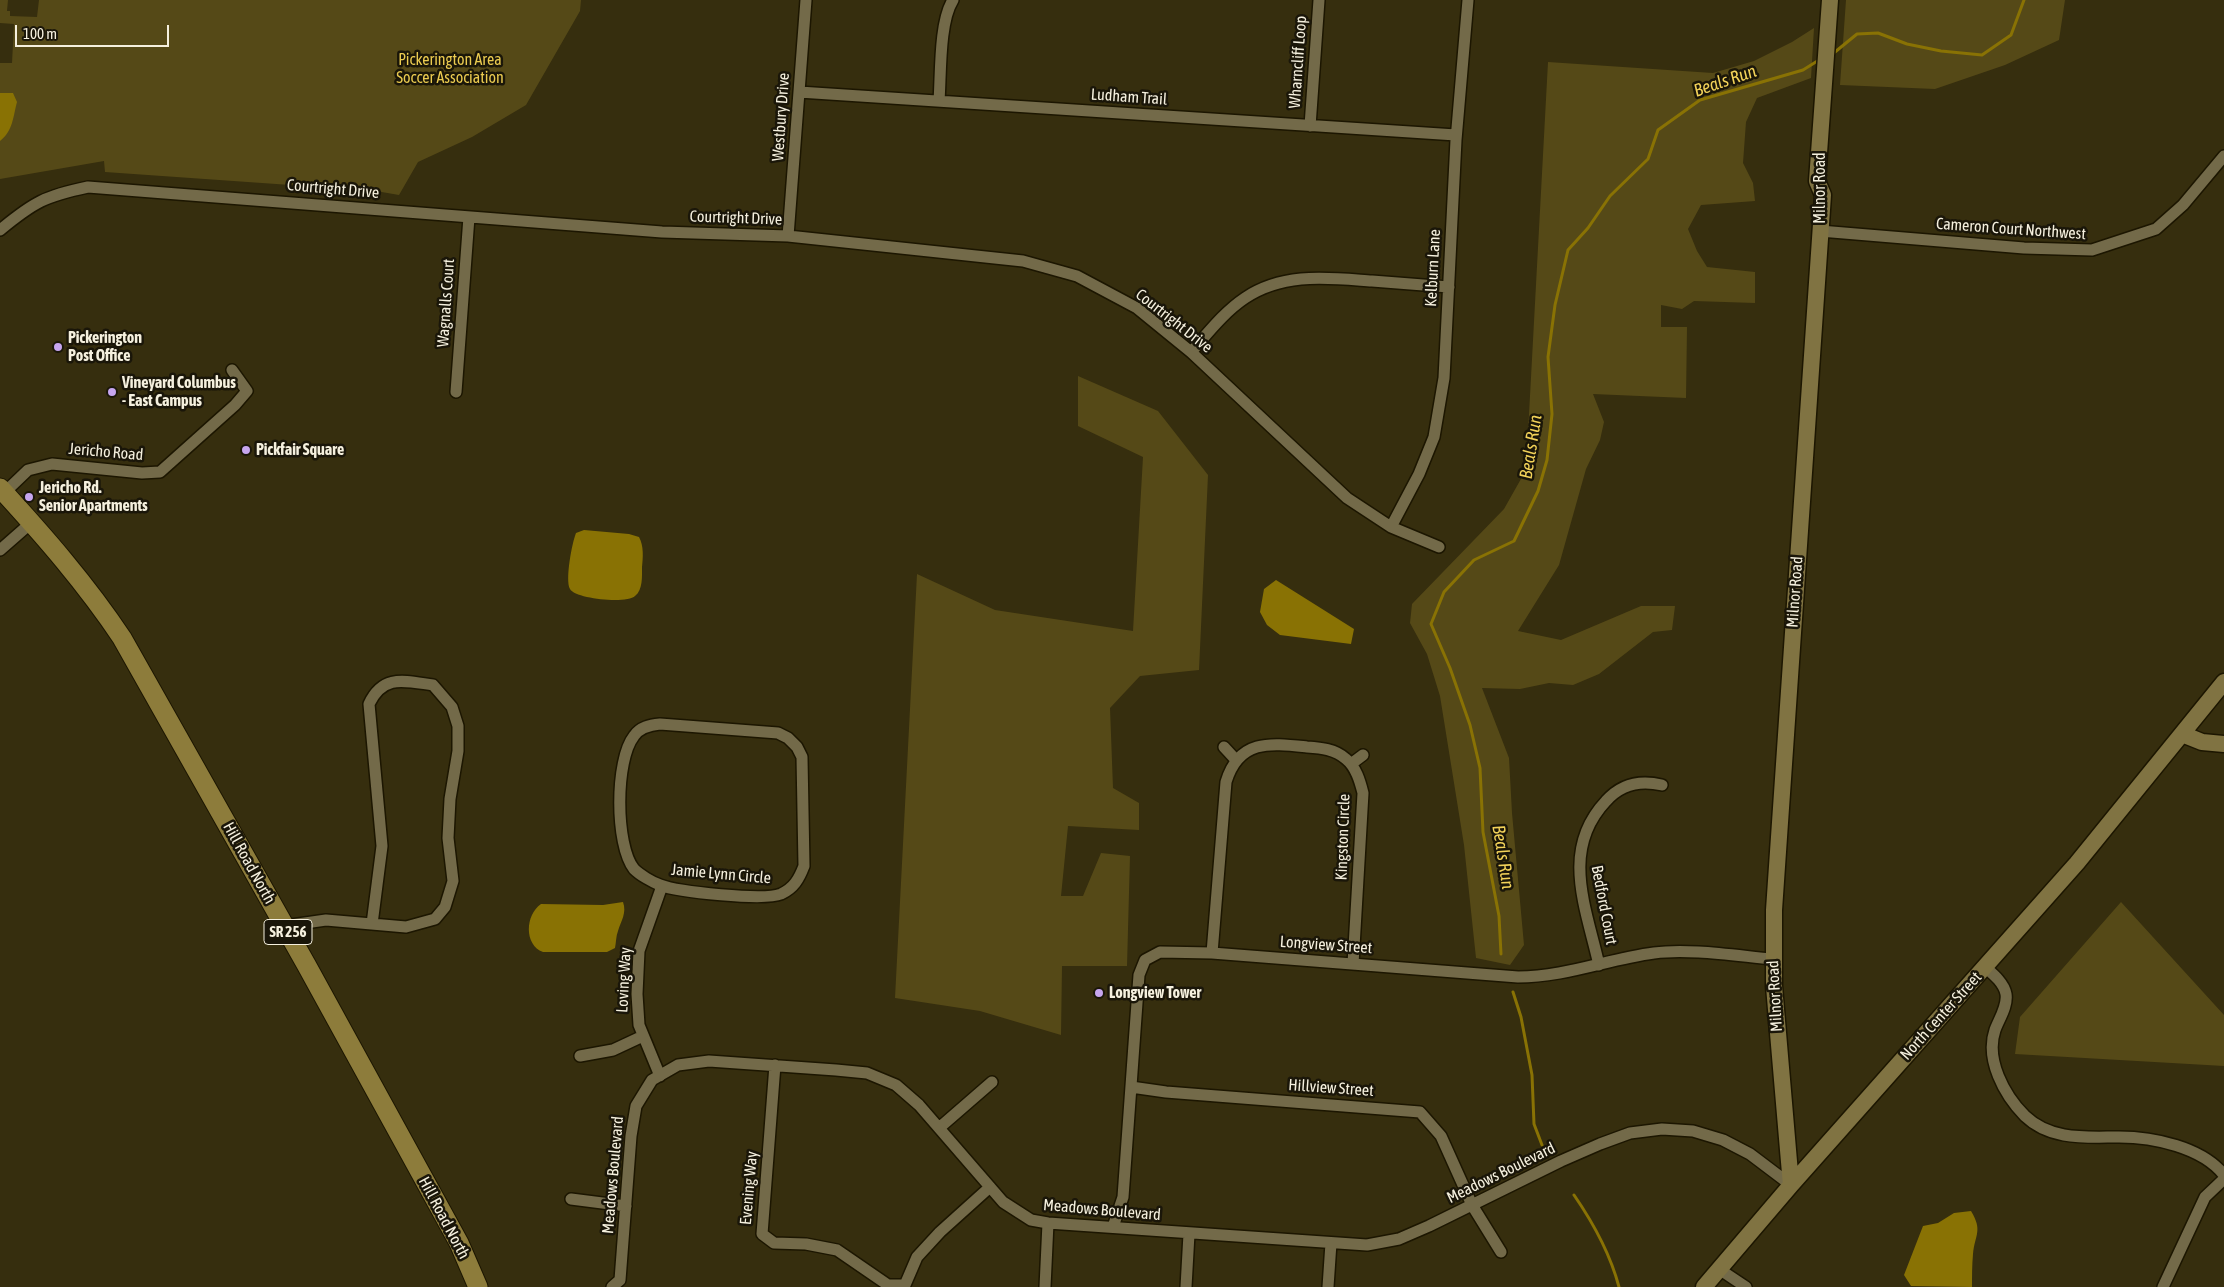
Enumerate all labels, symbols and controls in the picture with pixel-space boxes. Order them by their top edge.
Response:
scale bar [18,15,171,47]
street label: Wharncliff Loop [1285,15,1311,109]
text: 100 m [23,25,57,42]
park label: Pickerington Area Soccer Association [396,50,504,88]
water label: Beals Run [1691,60,1759,102]
street label: Westbury Drive [768,72,794,162]
street label: Ludham Trail [1090,85,1168,109]
street label: Milnor Road [1810,152,1830,224]
street label: Courtright Drive [286,175,380,203]
street label: Courtright Drive [689,207,783,229]
street label: Cameron Court Northwest [1935,214,2087,244]
street label: Kelburn Lane [1421,229,1445,307]
street label: Wagnalls Court [433,258,459,348]
street label: Courtright Drive [1132,285,1216,357]
place label: Pickerington Post Office [68,328,142,366]
marker: Pickerington Post Office [52,341,64,353]
place label: Vineyard Columbus - East Campus [122,373,236,411]
marker: Vineyard Columbus - East Campus [106,386,118,398]
water label: Beals Run [1515,413,1547,481]
street label: Jericho Road [68,439,144,465]
place label: Pickfair Square [256,440,344,460]
marker: Pickfair Square [240,444,252,456]
place label: Jericho Rd. Senior Apartments [39,478,148,516]
marker: Jericho Rd. Senior Apartments [23,491,35,503]
street label: Milnor Road [1783,556,1807,628]
street label: Kingston Circle [1332,793,1354,881]
street label: Hill Road North [219,819,279,907]
water label: Beals Run [1487,823,1519,891]
street label: Jamie Lynn Circle [670,860,772,888]
street label: Bedford Court [1587,864,1621,946]
road number: SR 256 [264,920,312,944]
street label: Longview Street [1279,932,1373,958]
street label: Loving Way [613,947,635,1013]
street label: Milnor Road [1764,960,1786,1032]
street label: North Center Street [1896,968,1986,1064]
place label: Longview Tower [1109,983,1201,1003]
marker: Longview Tower [1093,987,1105,999]
street label: Hillview Street [1288,1075,1374,1101]
street label: Meadows Boulevard [598,1115,628,1235]
street label: Meadows Boulevard [1444,1139,1558,1207]
street label: Evening Way [736,1150,762,1226]
street label: Hill Road North [414,1174,474,1262]
street label: Meadows Boulevard [1042,1195,1162,1225]

